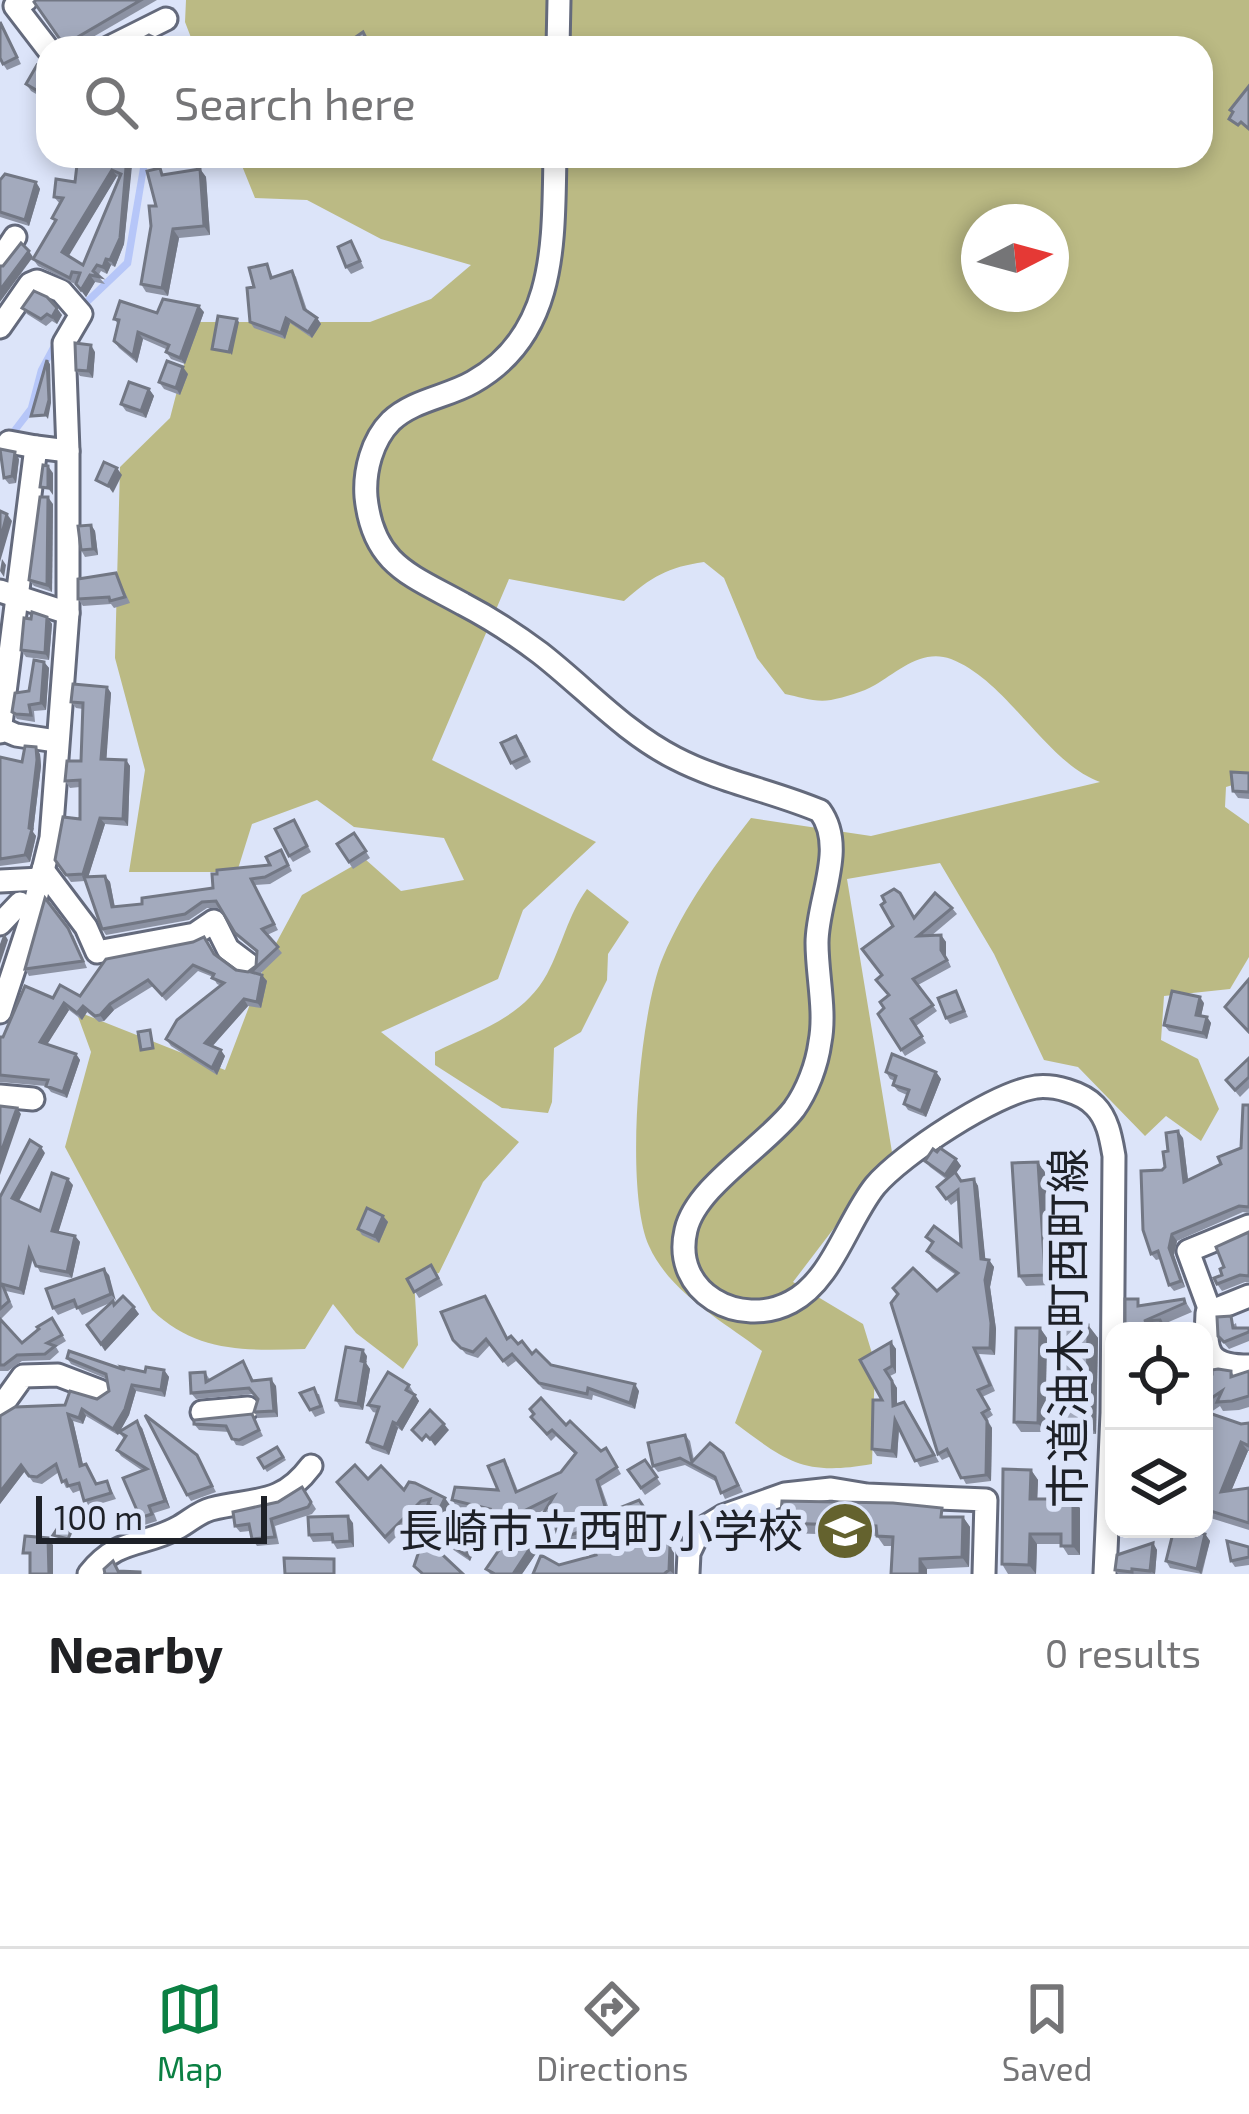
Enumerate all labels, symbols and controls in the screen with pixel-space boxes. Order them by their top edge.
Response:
search box [36,36,1213,168]
icon: search [78,69,144,135]
text: Search here [174,75,416,129]
north arrow [961,204,1069,312]
street label: 市道油木町西町線 [1039,1148,1093,1508]
map controls [1105,1322,1213,1538]
button: locate [1105,1322,1213,1430]
button: layers [1105,1430,1213,1538]
scale bar [36,1490,267,1543]
text: 100 m [54,1497,143,1537]
school or university icon: 長崎市立西町小学校 [814,1500,876,1562]
place label: 長崎市立西町小学校 [398,1502,803,1556]
text: Nearby [48,1622,223,1683]
text: 0 results [1045,1629,1201,1676]
tab: Map [157,1976,223,2088]
tab: Directions [536,1976,688,2088]
tab: Saved [1002,1976,1092,2088]

